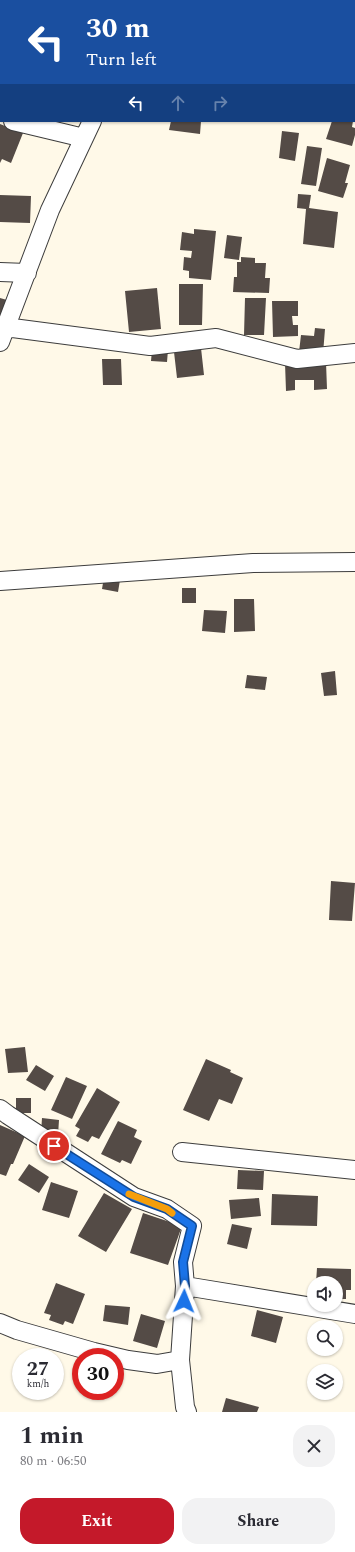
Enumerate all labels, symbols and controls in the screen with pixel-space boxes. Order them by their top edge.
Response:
text: 30 m [86,7,150,50]
icon: left [20,16,72,68]
text: Turn left [86,46,157,73]
icon: left [125,92,147,114]
icon: ahead [167,92,189,114]
icon: right [209,92,231,114]
pin [37,1129,71,1163]
icon: arrive [43,1135,65,1157]
map controls [307,1276,343,1400]
button: sound [307,1276,343,1312]
position arrow [163,1280,205,1322]
button: search [307,1320,343,1356]
speed limit sign: 30 [72,1348,124,1400]
text: 27 [27,1354,49,1384]
button: layers [307,1364,343,1400]
text: km/h [27,1376,49,1392]
text: 1 min [20,1418,84,1454]
button: close [293,1425,335,1467]
text: 80 m · 06:50 [20,1451,86,1471]
button: Exit [20,1498,174,1544]
button: Share [182,1498,335,1544]

